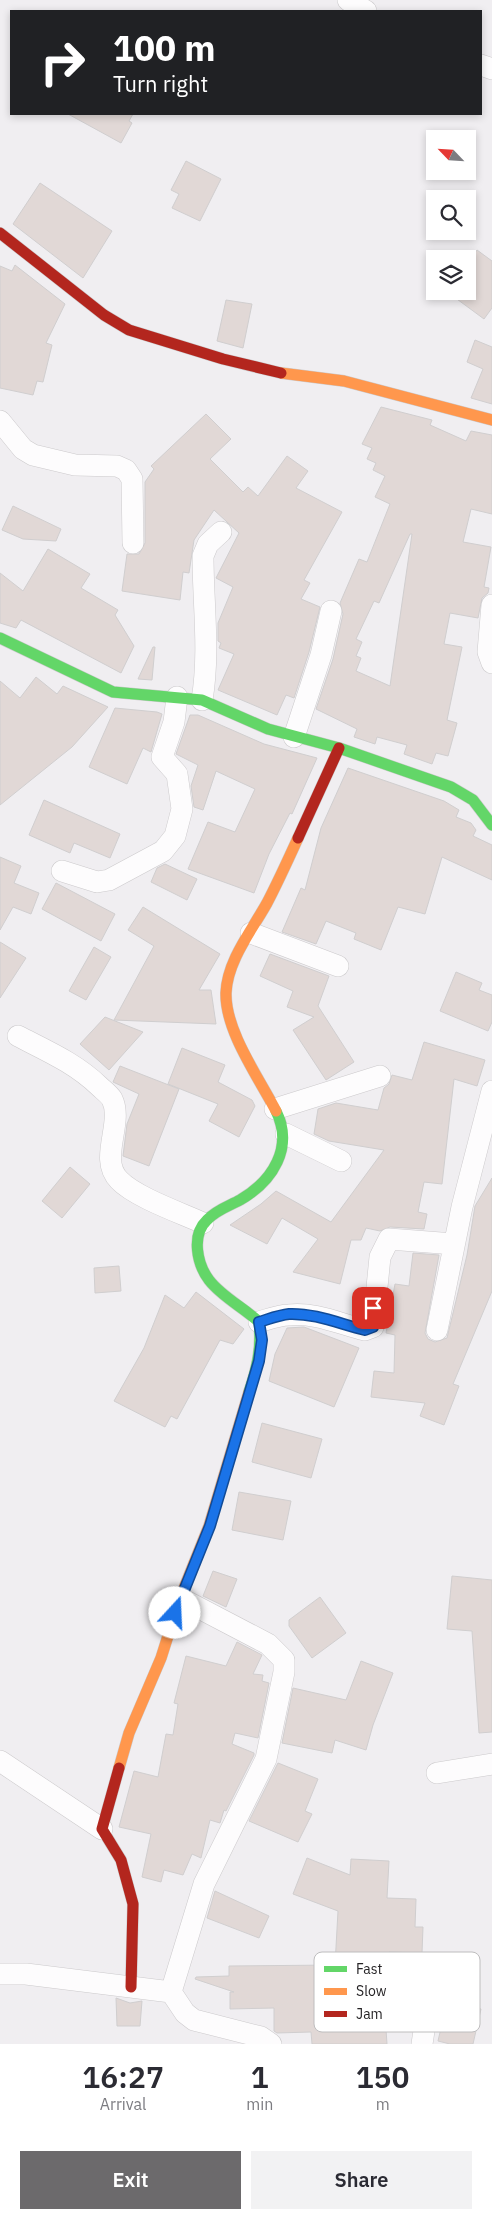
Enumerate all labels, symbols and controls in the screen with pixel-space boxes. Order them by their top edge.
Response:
text: 100 m [113,25,216,71]
icon: right [30,30,95,95]
text: Turn right [113,69,208,98]
north arrow [426,130,476,180]
map controls [426,130,476,300]
button: search [426,190,476,240]
button: layers [426,250,476,300]
pin [352,1287,394,1329]
icon: arrive [359,1294,387,1322]
position arrow [148,1586,200,1638]
legend [314,1952,480,2032]
text: Fast [356,1960,382,1978]
text: Slow [356,1982,387,2000]
text: Jam [356,2005,383,2023]
text: 16:27 [82,2057,164,2096]
text: 1 [251,2057,269,2096]
text: 150 [356,2057,410,2096]
text: Arrival [100,2094,146,2114]
text: min [246,2094,273,2114]
text: m [376,2094,390,2114]
button: Exit [20,2151,241,2209]
button: Share [251,2151,472,2209]

